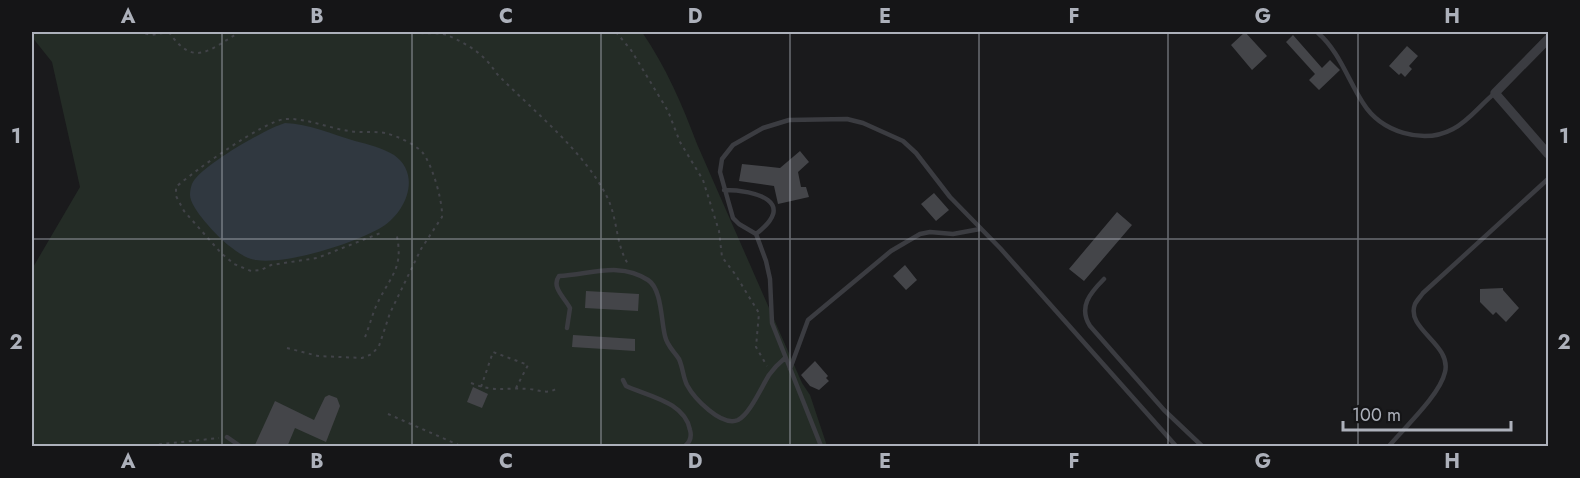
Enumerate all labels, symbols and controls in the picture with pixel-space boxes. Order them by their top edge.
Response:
text: A [120,2,136,31]
text: B [310,2,324,31]
text: C [499,2,513,31]
text: D [688,2,702,31]
text: E [879,2,891,31]
text: F [1068,2,1080,31]
text: G [1255,2,1271,31]
text: H [1444,2,1460,31]
text: 1 [11,122,21,151]
text: 1 [1559,122,1569,151]
text: 2 [9,328,23,357]
text: 2 [1557,328,1571,357]
scale bar [1343,394,1511,432]
text: 100 m [1352,402,1401,428]
text: A [120,447,136,476]
text: B [310,447,324,476]
text: C [499,447,513,476]
text: D [688,447,702,476]
text: E [879,447,891,476]
text: F [1068,447,1080,476]
text: G [1255,447,1271,476]
text: H [1444,447,1460,476]

